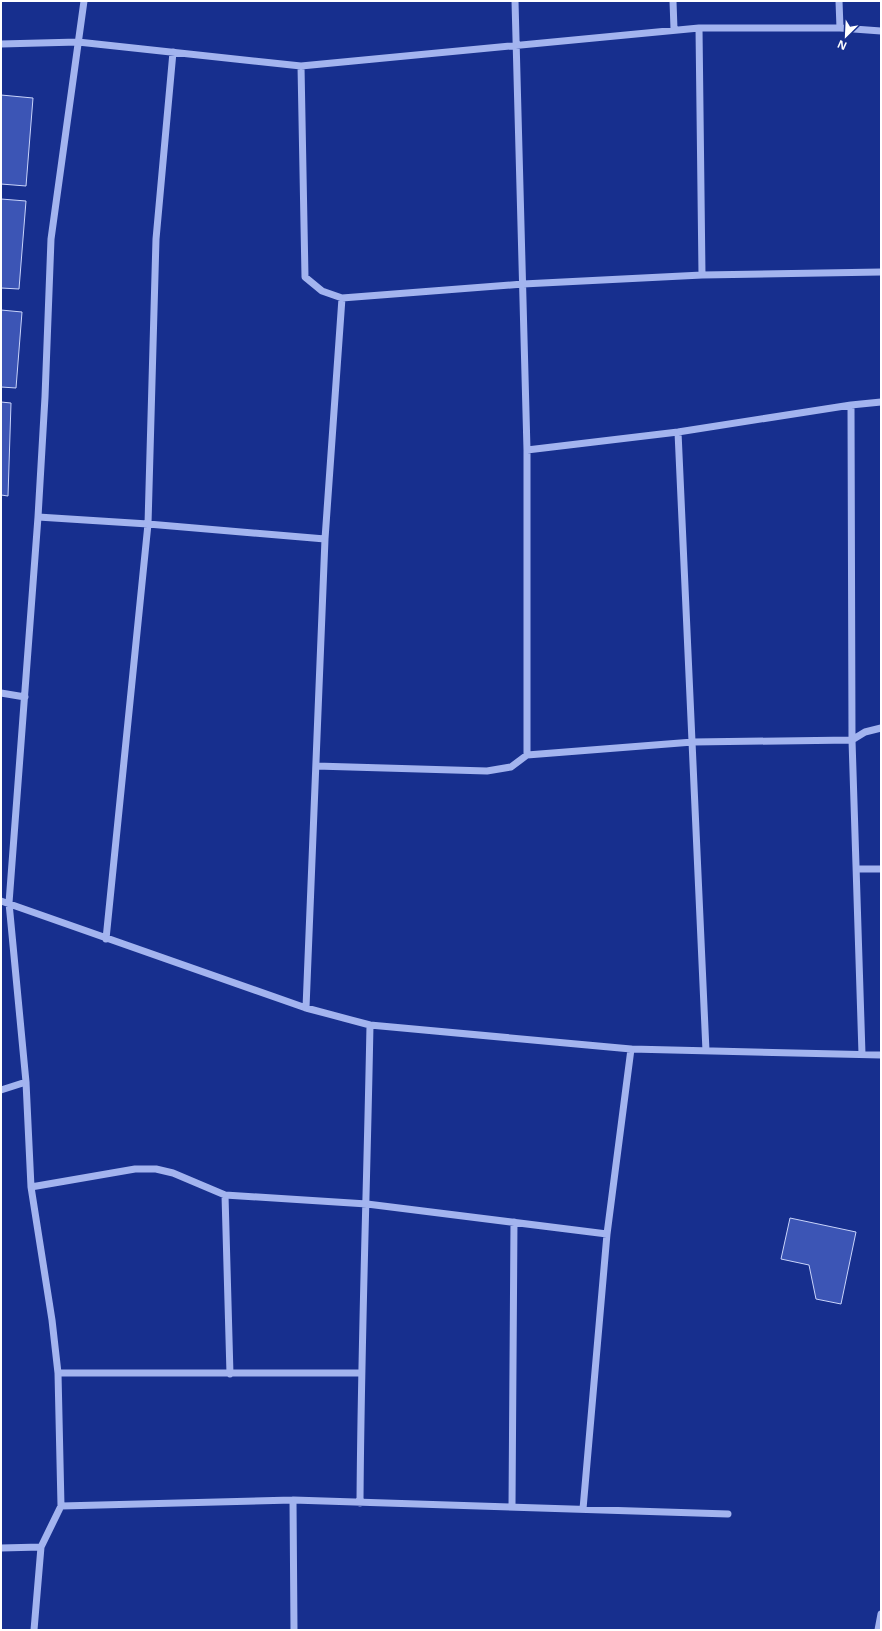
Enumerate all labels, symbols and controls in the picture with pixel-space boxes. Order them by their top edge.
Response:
north arrow [826,16,866,56]
text: N [835,37,849,54]

